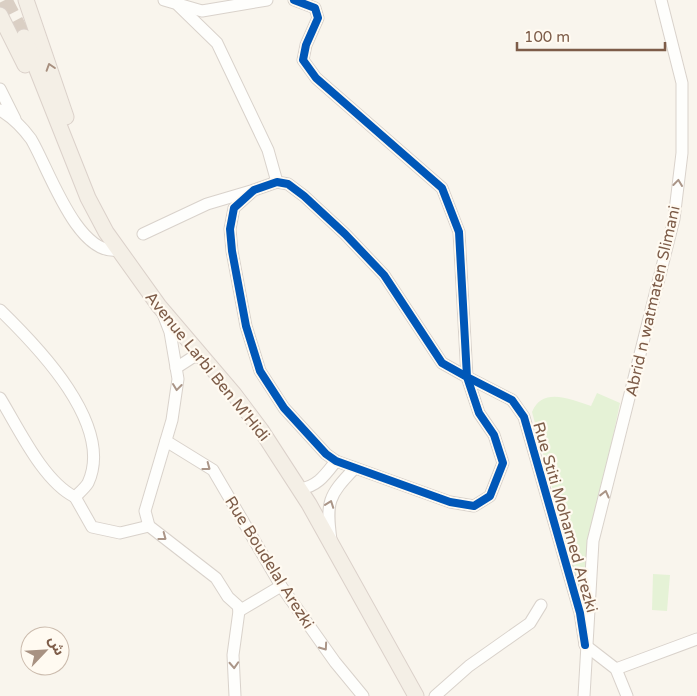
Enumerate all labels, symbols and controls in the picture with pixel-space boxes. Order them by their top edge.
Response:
scale bar [517,20,664,52]
text: 100 m [524,28,570,46]
one-way arrow [46,64,56,72]
one-way arrow [672,178,683,186]
street label: Abrid n watmaten Slimani [621,204,685,399]
street label: Avenue Larbi Ben M'Hidi [141,288,274,446]
one-way arrow [172,383,183,391]
street label: Rue Stiti Mohamed Arezki [528,420,602,615]
one-way arrow [202,461,211,470]
one-way arrow [599,489,610,498]
street label: Rue Boudelal Arezki [220,493,318,633]
one-way arrow [324,500,334,509]
one-way arrow [157,532,166,540]
north arrow [20,626,70,676]
text: ش [45,633,68,658]
one-way arrow [318,641,327,651]
one-way arrow [228,662,239,670]

